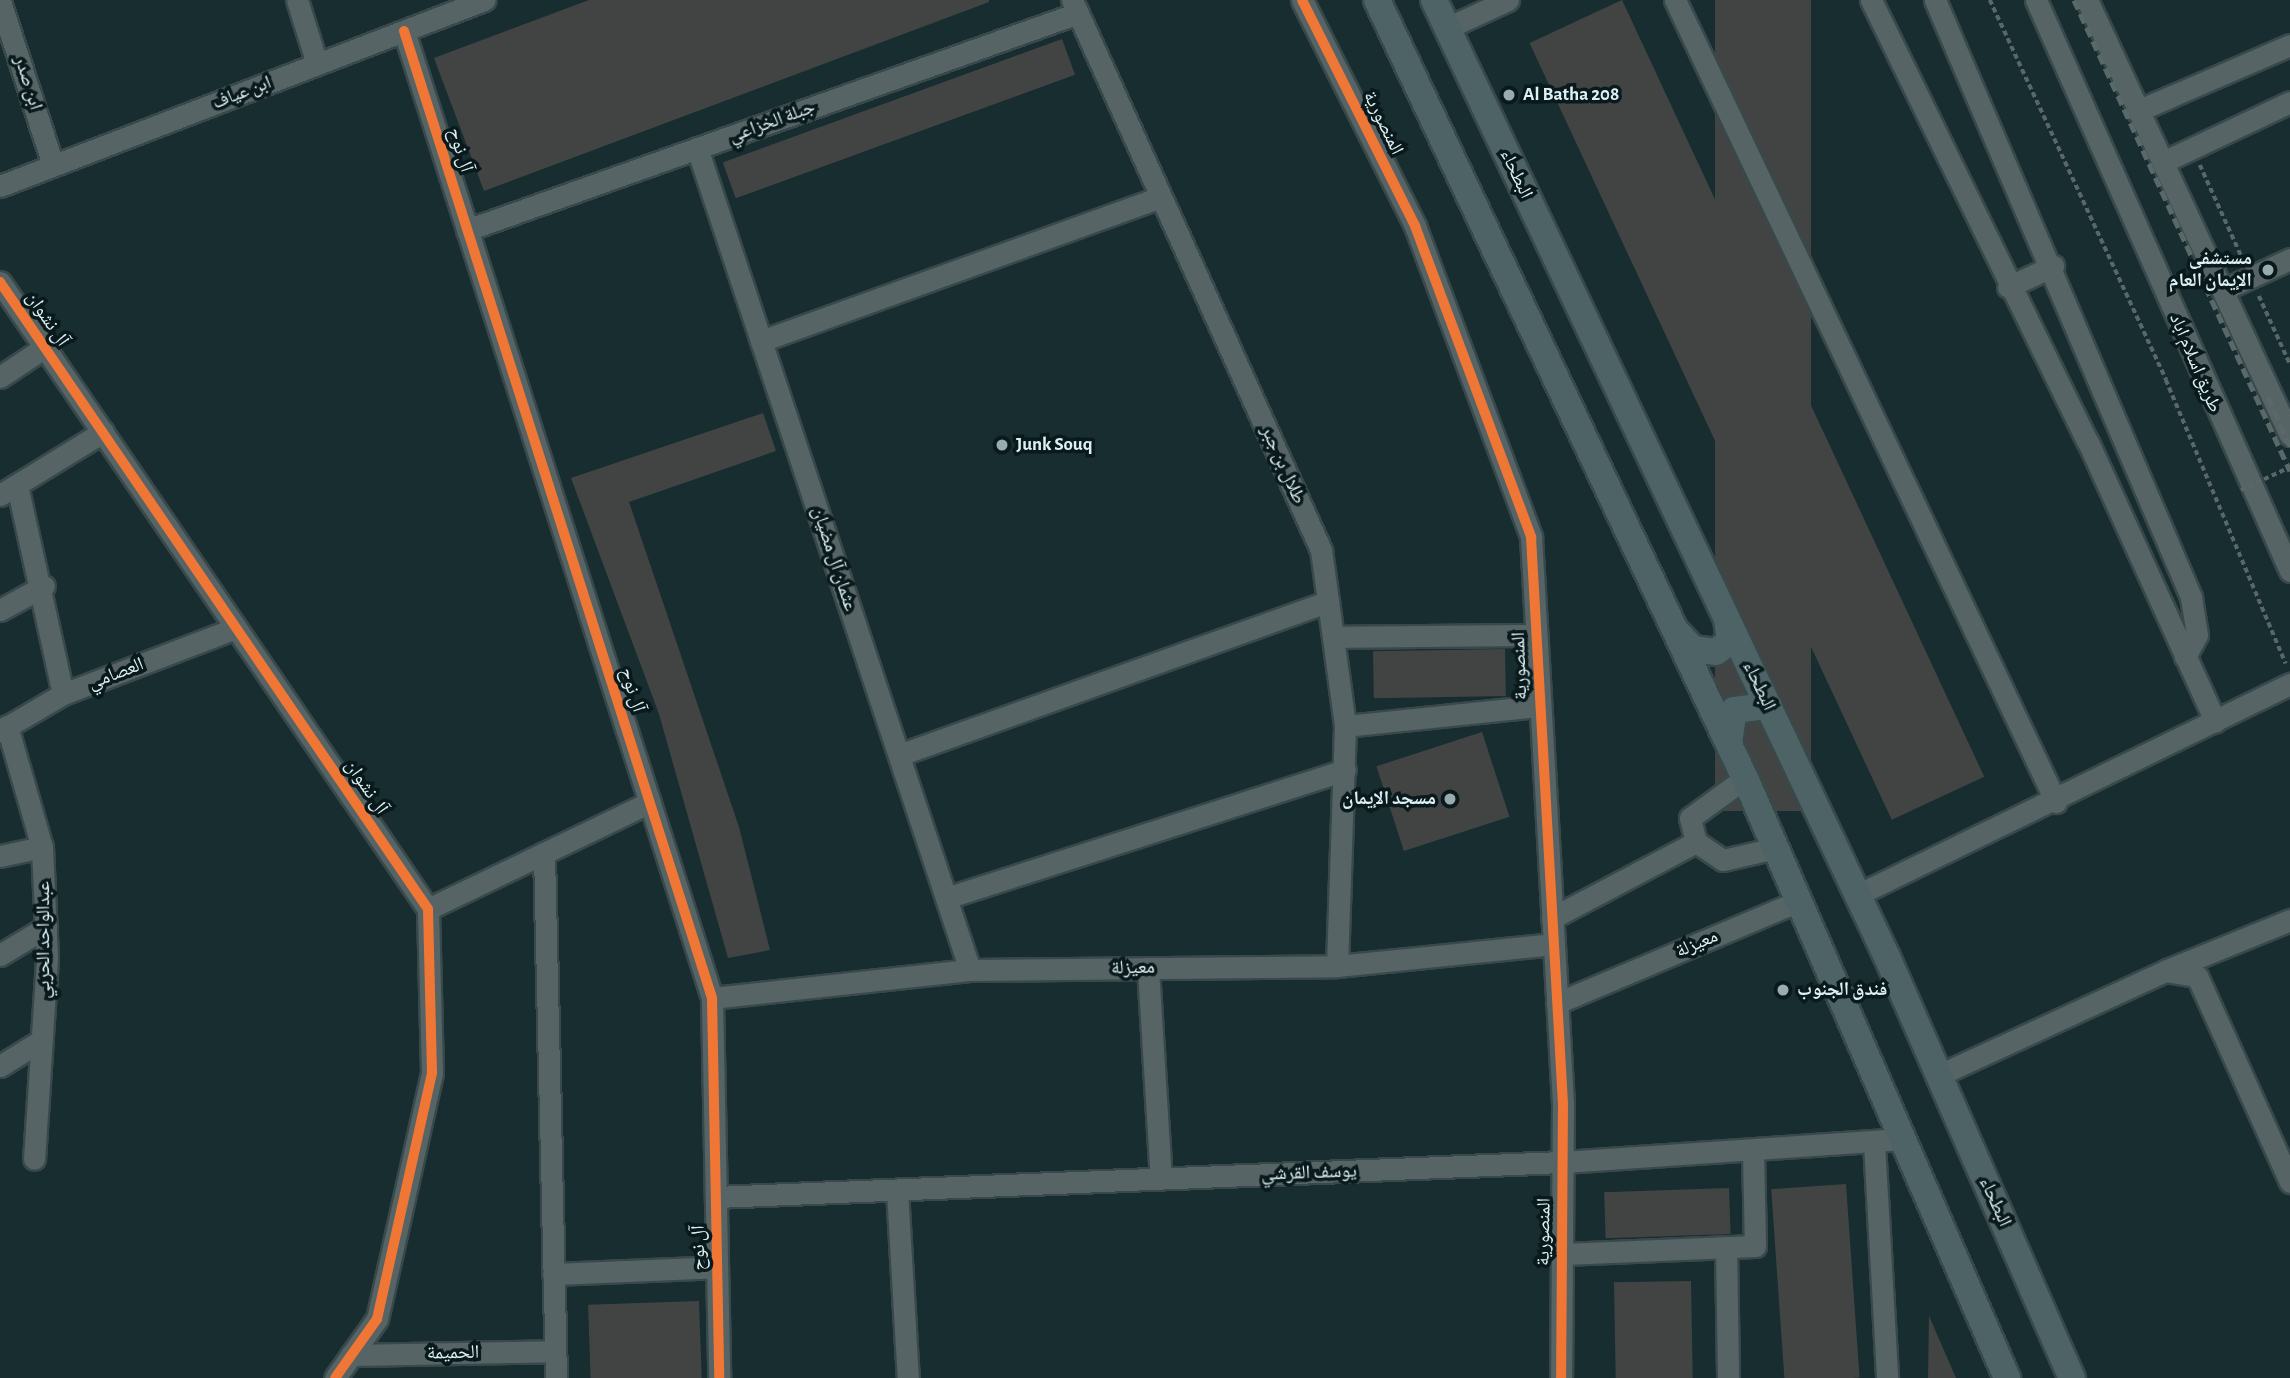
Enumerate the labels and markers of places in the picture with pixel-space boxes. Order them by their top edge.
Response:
place label: Al Batha 208 [1523,84,1619,106]
marker: Al Batha 208 [1501,87,1517,103]
place label: مستشفى الإيمان العام [2169,248,2252,292]
marker: مستشفى الإيمان العام [2258,260,2278,280]
place label: Junk Souq [1016,434,1093,456]
marker: Junk Souq [994,437,1010,453]
place label: مسجد الإيمان [1342,788,1436,810]
marker: مسجد الإيمان [1442,791,1458,807]
place label: فندق الجنوب [1797,979,1887,1001]
marker: فندق الجنوب [1775,982,1791,998]

